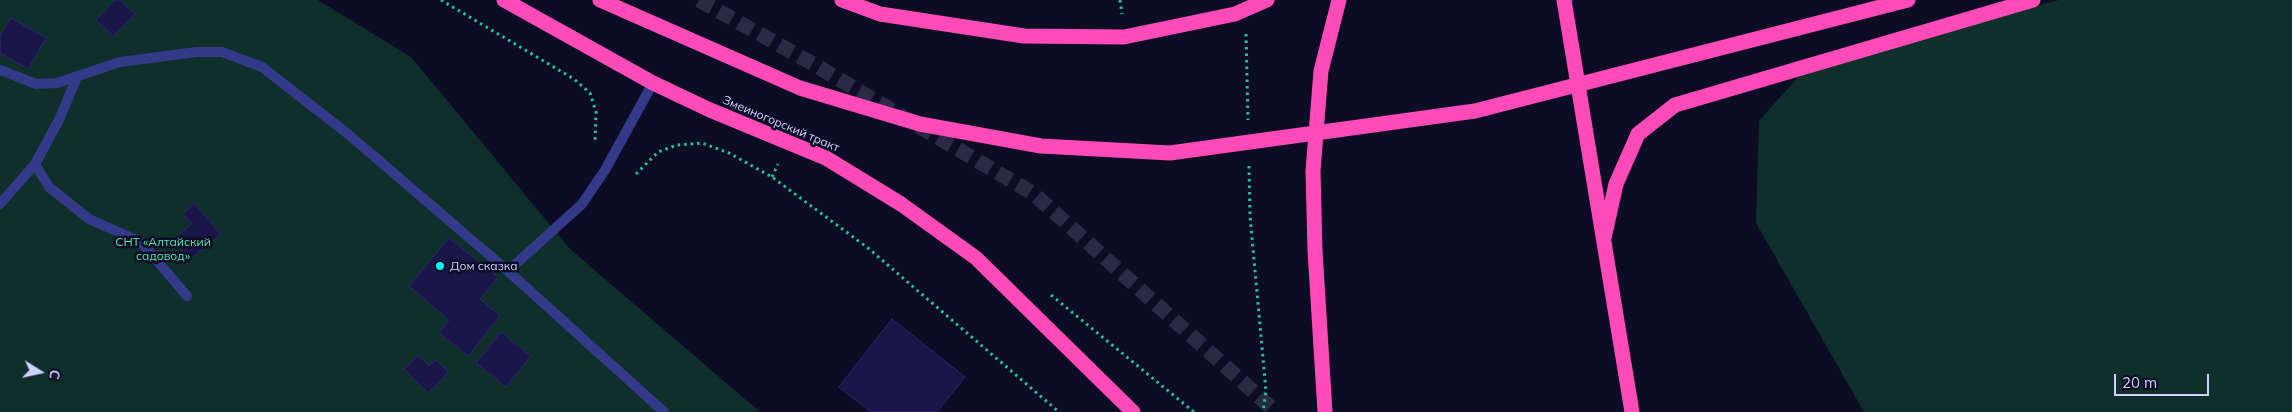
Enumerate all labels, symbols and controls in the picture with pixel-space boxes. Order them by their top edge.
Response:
street label: Змеиногорский тракт [720,93,842,155]
park label: СНТ «Алтайский садовод» [115,235,211,263]
place label: Дом сказка [450,259,518,273]
marker: Дом сказка [434,260,446,272]
north arrow [15,347,65,397]
scale bar [2117,364,2212,396]
text: С [45,368,64,381]
text: 20 m [2122,373,2157,392]

